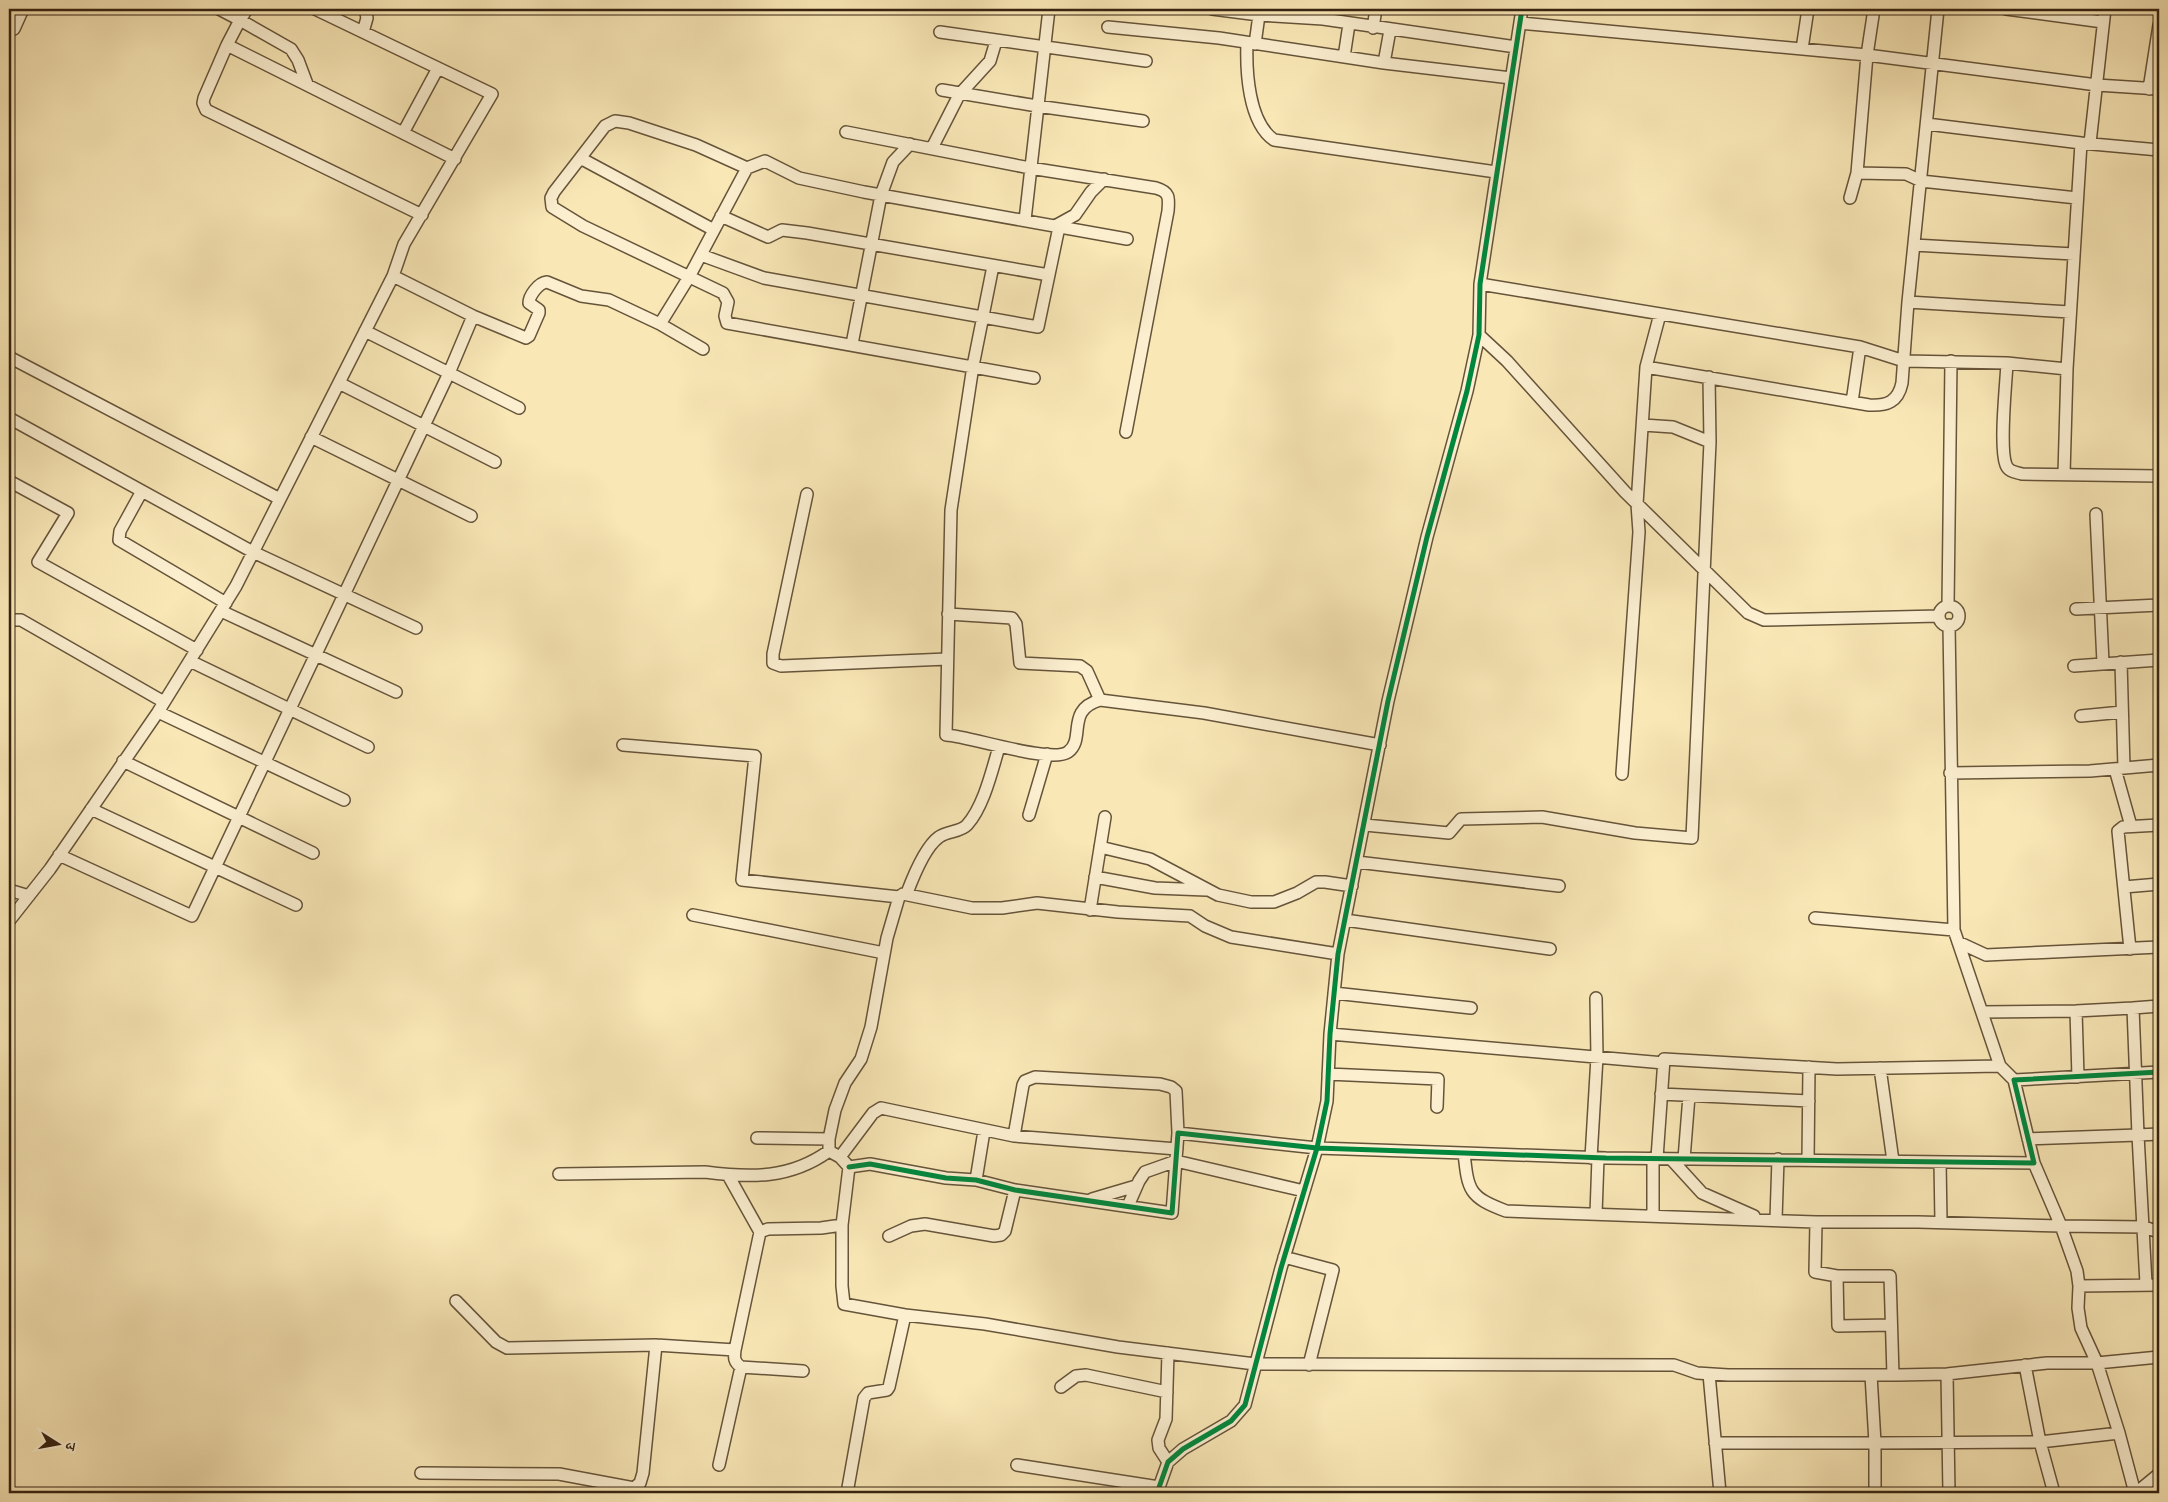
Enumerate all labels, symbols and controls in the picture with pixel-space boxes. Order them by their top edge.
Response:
north arrow [32,1420,82,1470]
text: उ [62,1440,78,1452]

